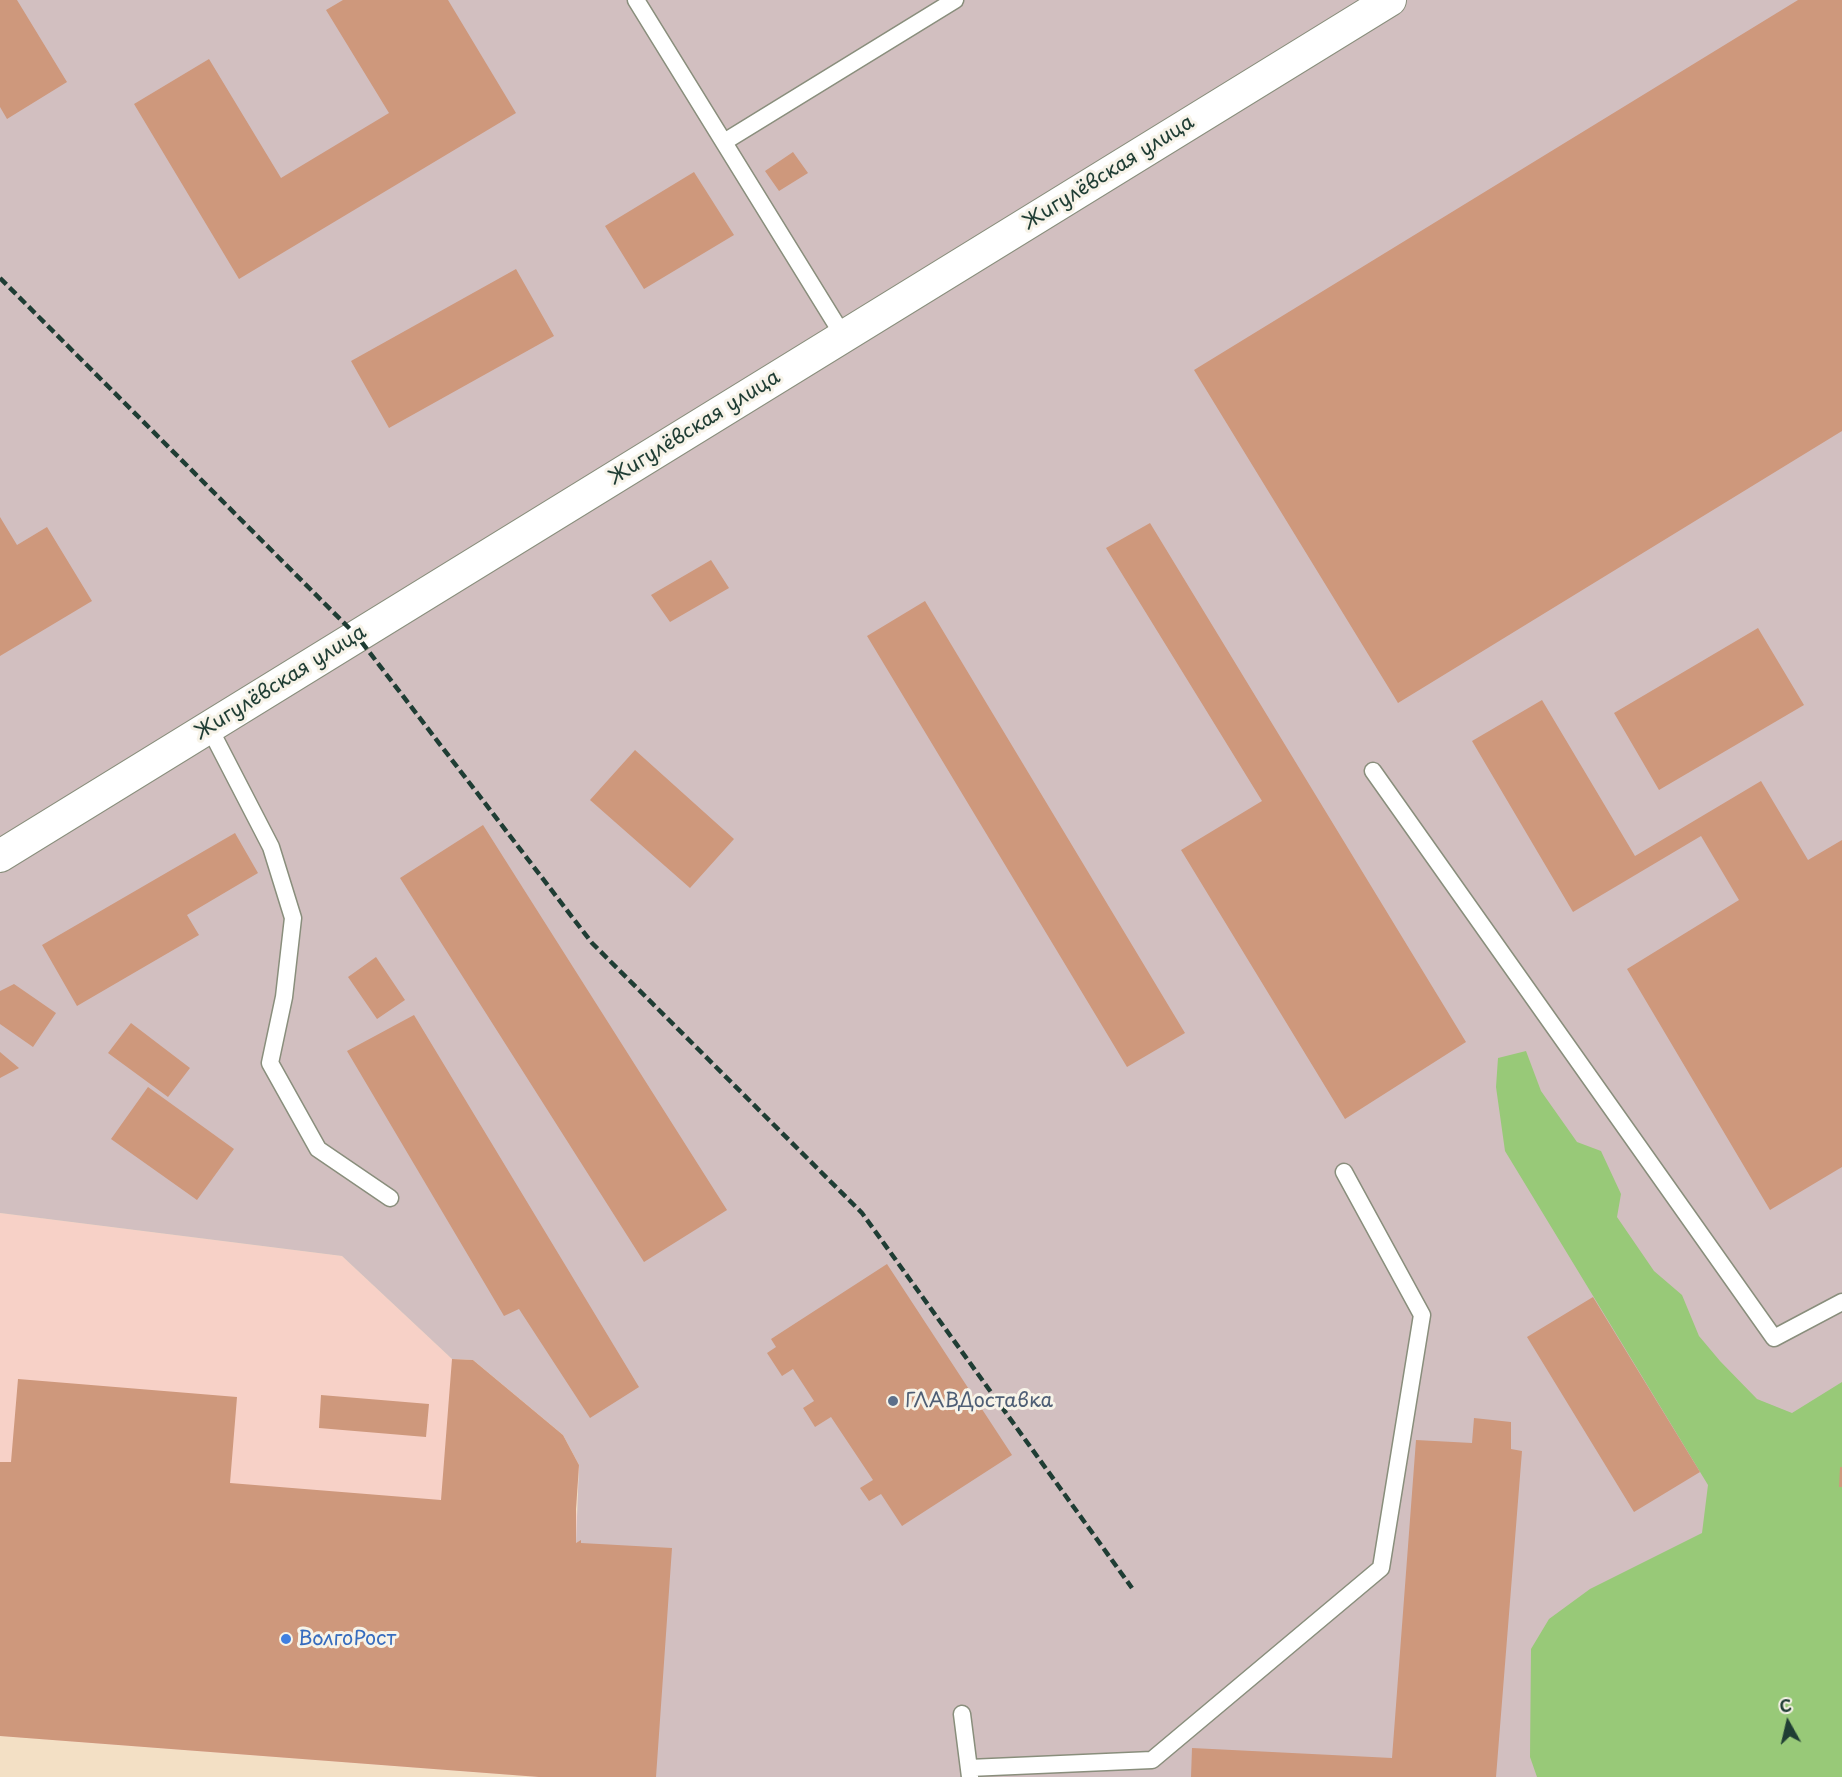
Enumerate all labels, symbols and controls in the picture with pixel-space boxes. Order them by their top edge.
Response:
street label: Жигулёвская улица [1019,111,1199,235]
street label: Жигулёвская улица [605,366,785,490]
street label: Жигулёвская улица [191,621,371,745]
place label: ГЛАВДоставка [905,1389,1053,1413]
marker: ГЛАВДоставка [886,1394,900,1408]
place label: ВолгоРост [298,1627,396,1651]
marker: ВолгоРост [279,1632,293,1646]
text: С [1778,1692,1793,1718]
north arrow [1758,1693,1818,1753]

